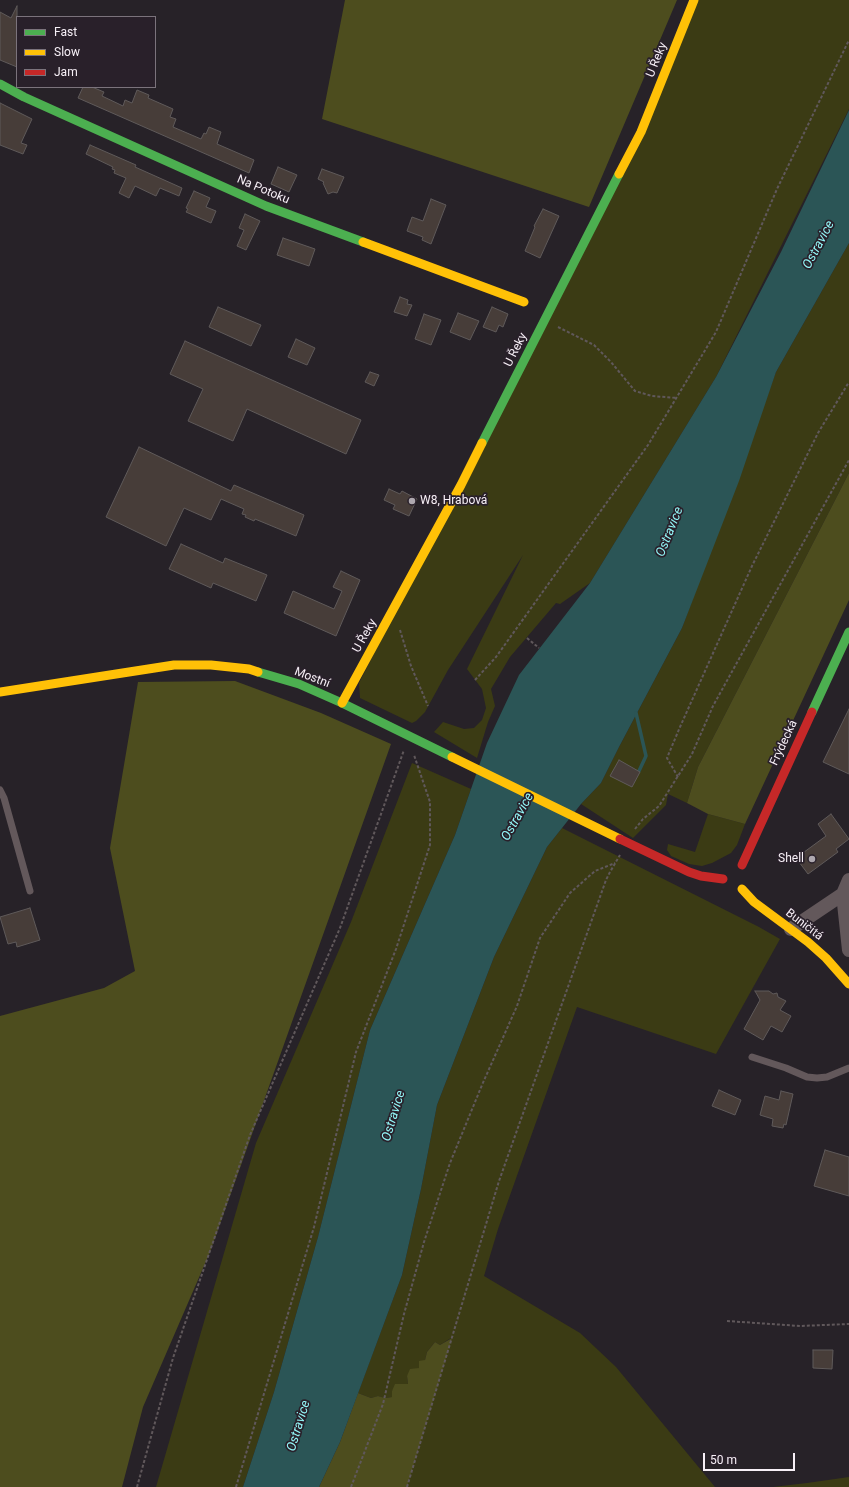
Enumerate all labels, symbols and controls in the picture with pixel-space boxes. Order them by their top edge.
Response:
legend [16,16,156,88]
text: Fast [54,25,77,39]
street label: U Řeky [644,40,670,80]
text: Slow [54,45,80,59]
text: Jam [54,65,78,79]
street label: Na Potoku [235,172,291,208]
water label: Ostravice [800,218,838,272]
street label: U Řeky [501,331,531,369]
place label: W8, Hrabová [420,494,487,508]
marker: W8, Hrabová [407,496,417,506]
water label: Ostravice [653,505,687,559]
street label: U Řeky [350,617,380,655]
street label: Mostní [292,665,332,691]
street label: Frýdecká [767,718,801,768]
water label: Ostravice [498,790,538,844]
place label: Shell [778,852,804,866]
marker: Shell [807,854,817,864]
street label: Buničitá [782,906,826,944]
water label: Ostravice [379,1089,409,1143]
water label: Ostravice [284,1399,314,1453]
scale bar [705,1445,797,1471]
text: 50 m [710,1453,737,1467]

